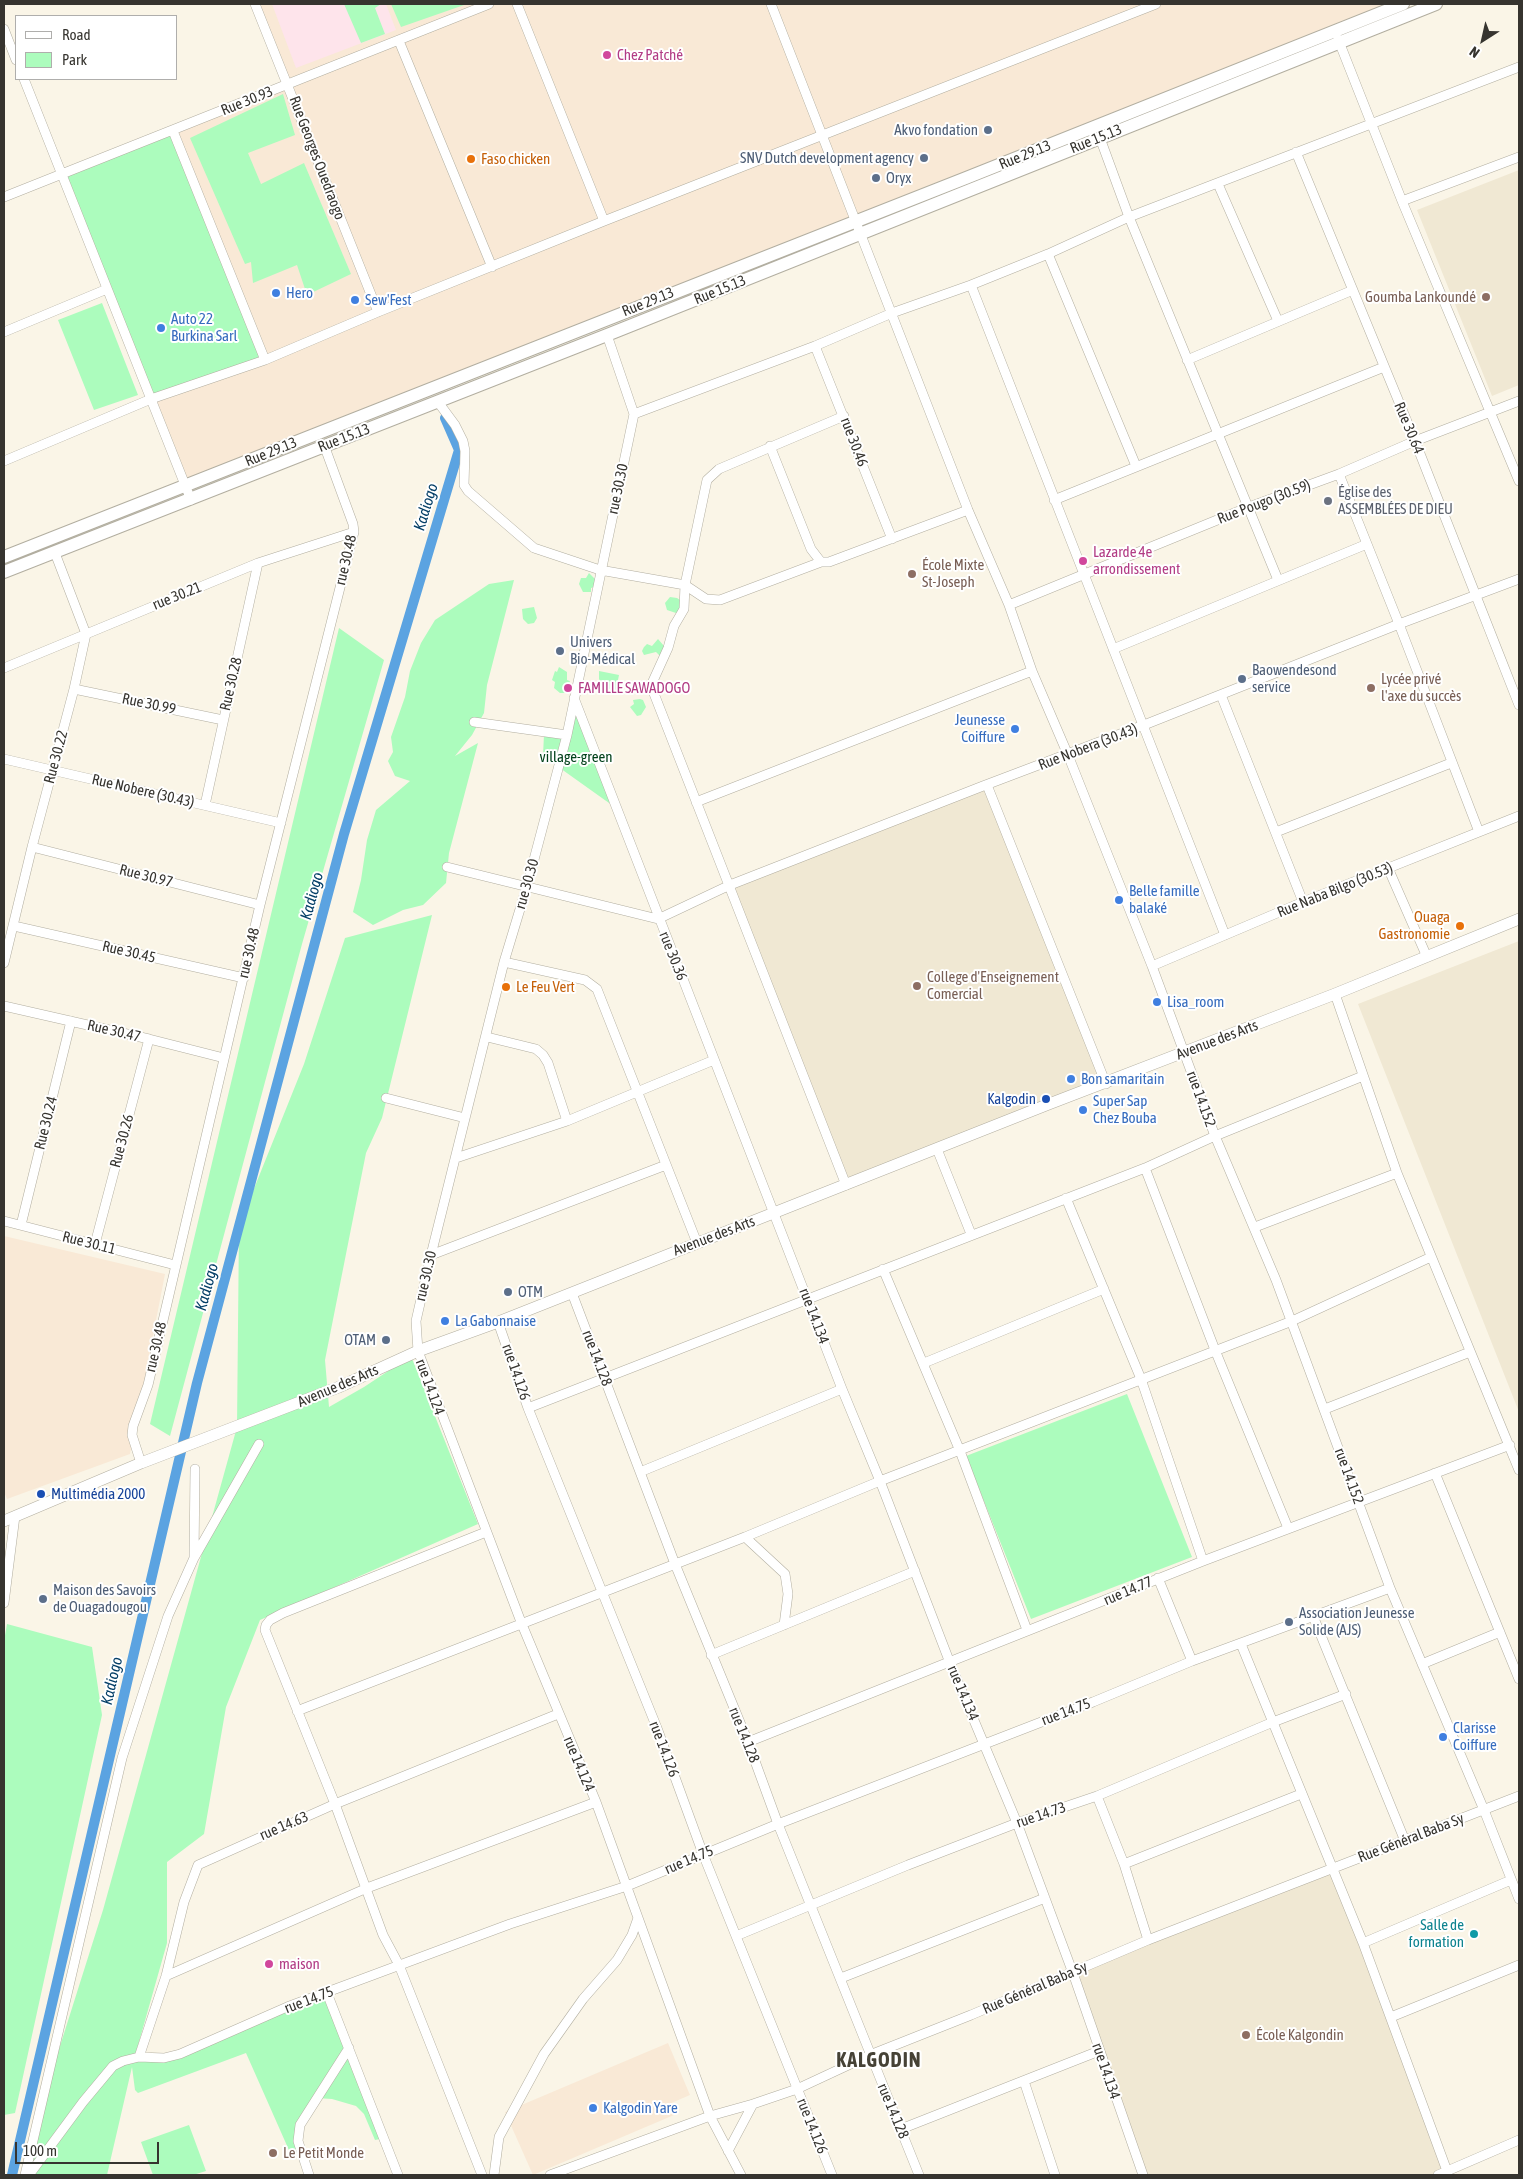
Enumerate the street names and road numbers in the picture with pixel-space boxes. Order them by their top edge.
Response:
street label: Rue 30.93 [218,82,276,120]
street label: Rue Georges Ouedraogo [285,94,349,222]
street label: Rue 15.13 [1067,120,1125,158]
street label: Rue 29.13 [996,136,1054,174]
street label: Rue 15.13 [691,271,749,309]
street label: Rue 29.13 [619,283,677,321]
street label: Rue 30.64 [1390,399,1428,457]
street label: rue 30.46 [836,415,872,469]
street label: Rue 15.13 [315,420,373,456]
street label: Rue 29.13 [242,433,300,471]
street label: rue 30.30 [604,462,632,516]
street label: Rue Pougo (30.59) [1215,476,1313,528]
street label: rue 30.48 [331,533,361,587]
street label: rue 30.21 [150,578,204,614]
street label: Rue 30.28 [216,655,246,713]
street label: Rue 30.99 [120,690,178,718]
street label: Rue Nobera (30.43) [1036,720,1140,774]
street label: Rue 30.22 [40,728,72,786]
street label: Rue Nobere (30.43) [90,770,196,812]
street label: rue 30.30 [511,857,543,911]
street label: Rue Naba Bilgo (30.53) [1275,859,1395,921]
street label: Rue 30.97 [117,861,175,891]
street label: rue 30.48 [234,926,264,980]
street label: rue 30.36 [655,929,691,983]
street label: Rue 30.45 [100,937,158,967]
street label: Rue 30.47 [85,1016,143,1046]
street label: Avenue des Arts [1174,1016,1260,1064]
street label: rue 14.152 [1183,1068,1219,1130]
street label: Rue 30.24 [31,1094,61,1152]
street label: Rue 30.26 [106,1112,138,1170]
street label: Avenue des Arts [671,1212,757,1260]
street label: Rue 30.11 [60,1228,118,1258]
street label: rue 30.30 [411,1249,441,1303]
street label: rue 14.134 [795,1285,833,1347]
street label: rue 30.48 [141,1320,171,1374]
street label: rue 14.128 [578,1327,616,1389]
street label: rue 14.126 [498,1341,534,1403]
street label: rue 14.124 [412,1356,448,1418]
street label: Avenue des Arts [295,1361,381,1411]
street label: rue 14.152 [1331,1445,1367,1507]
street label: rue 14.77 [1101,1573,1155,1609]
street label: rue 14.134 [943,1663,983,1723]
street label: rue 14.75 [1039,1694,1093,1730]
street label: rue 14.128 [725,1705,763,1765]
street label: rue 14.126 [645,1718,683,1780]
street label: rue 14.124 [559,1734,599,1794]
street label: rue 14.73 [1014,1798,1068,1832]
street label: rue 14.63 [257,1808,311,1844]
street label: Rue Général Baba Sy [1355,1810,1467,1866]
street label: rue 14.75 [662,1842,716,1878]
street label: Rue Général Baba Sy [980,1958,1090,2018]
street label: rue 14.75 [282,1982,336,2018]
street label: rue 14.134 [1088,2040,1124,2102]
street label: rue 14.128 [873,2081,913,2141]
street label: rue 14.126 [793,2096,831,2156]

